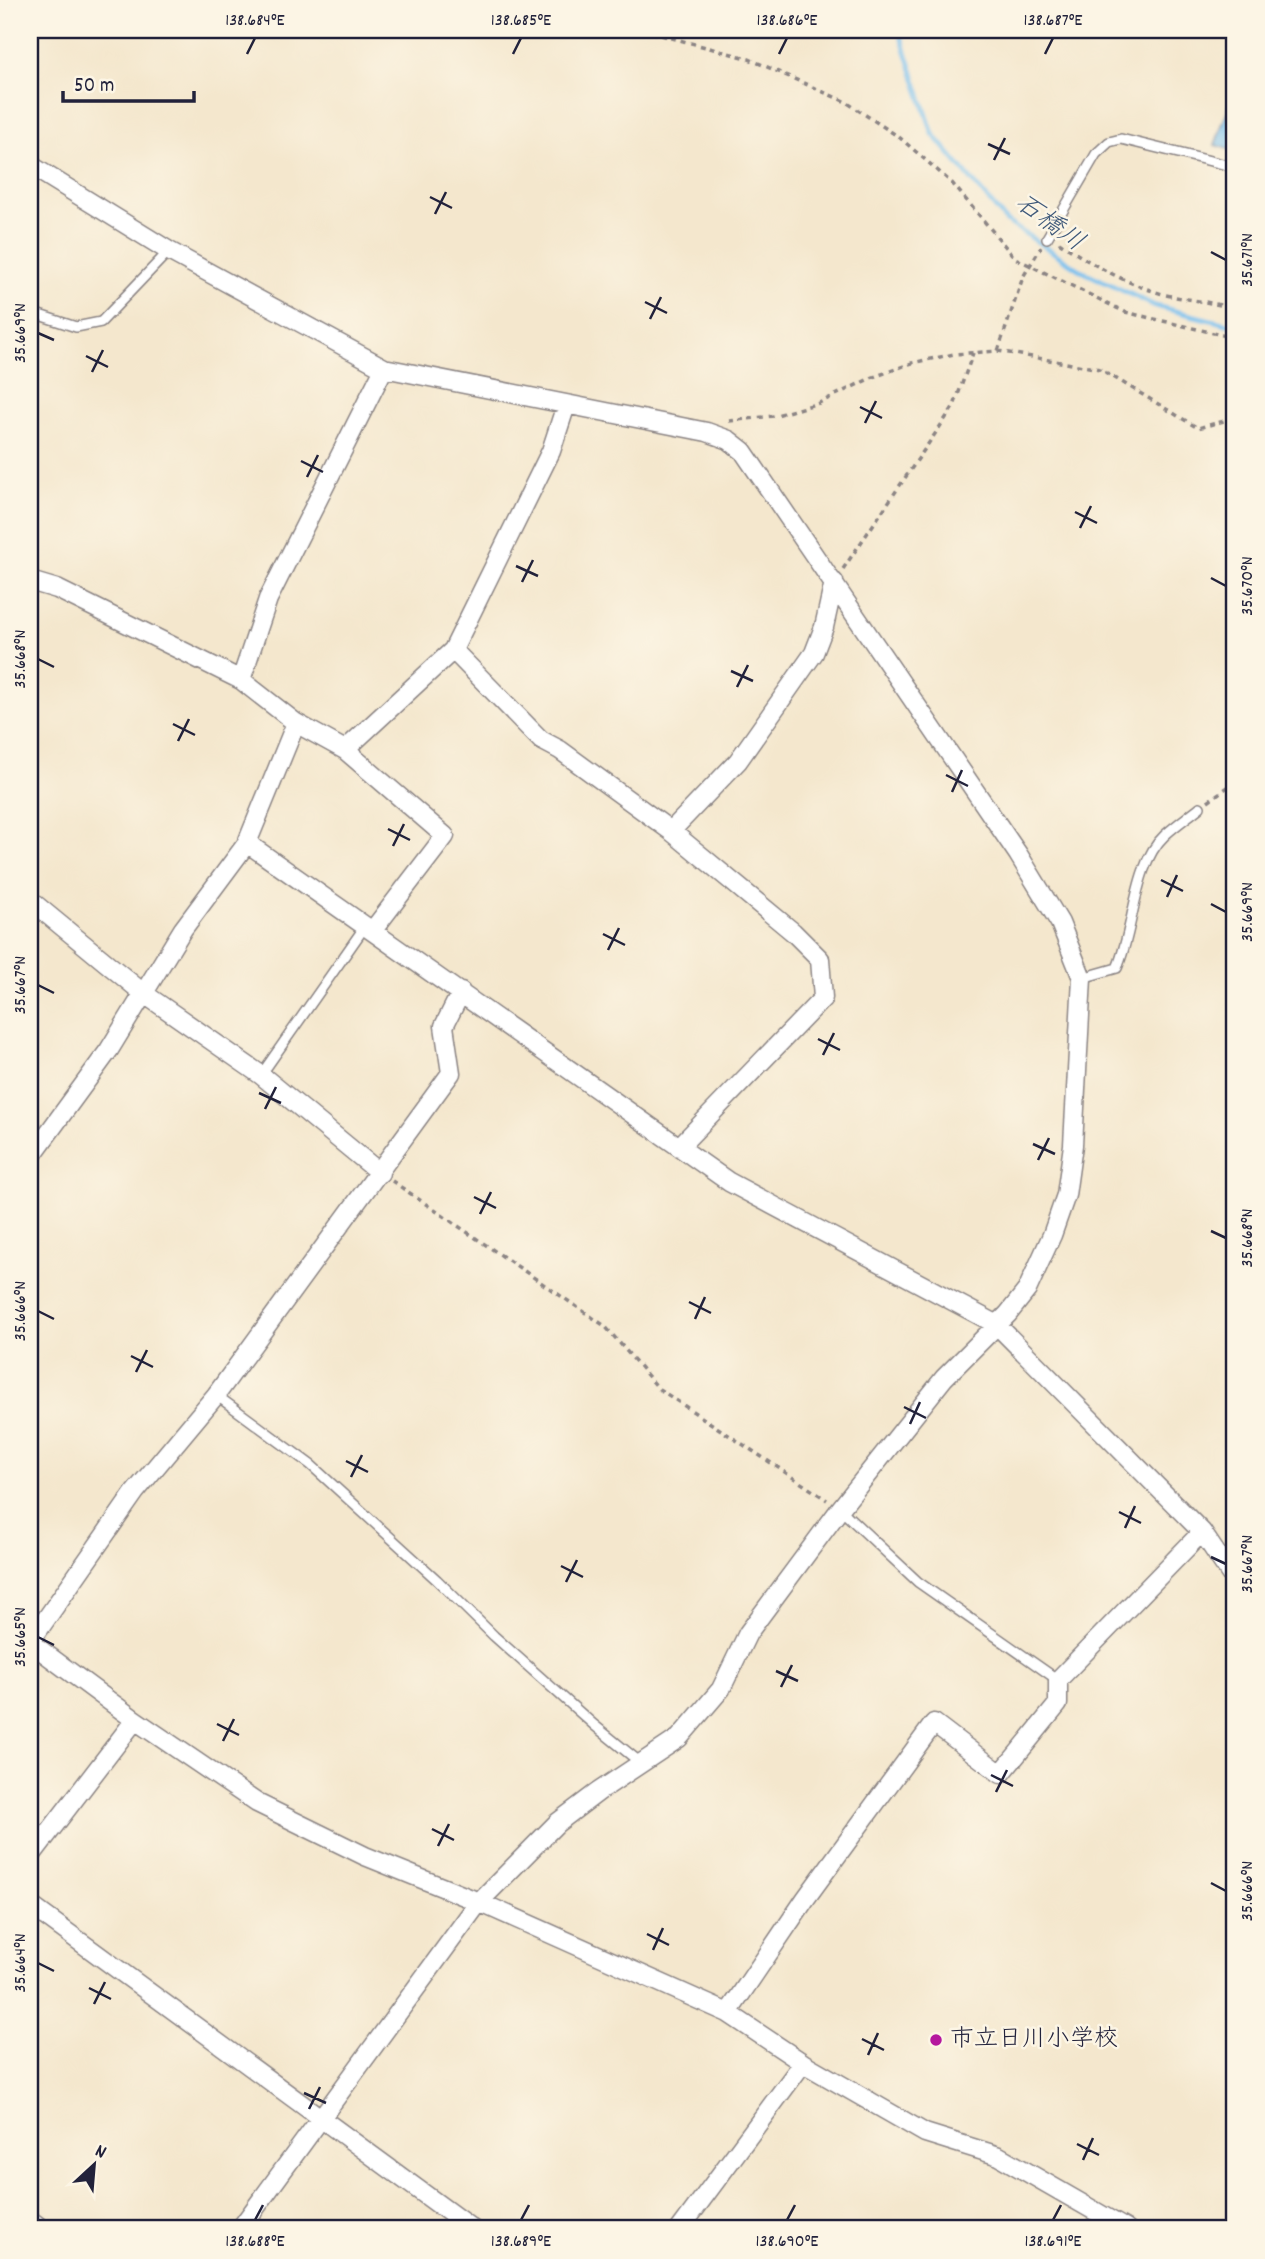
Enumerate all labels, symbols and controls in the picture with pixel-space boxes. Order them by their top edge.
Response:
text: 138.684°E [225,9,285,34]
text: 138.685°E [491,9,551,34]
text: 138.686°E [757,9,817,34]
text: 138.687°E [1023,9,1083,34]
scale bar [63,60,194,104]
text: 50 m [74,72,114,102]
water label: 石橋川 [1007,186,1091,262]
text: 35.671°N [1236,233,1261,287]
text: 35.669°N [9,303,34,363]
text: 35.670°N [1236,556,1261,616]
text: 35.668°N [9,630,34,688]
text: 35.669°N [1236,882,1261,942]
text: 35.667°N [9,956,34,1014]
text: 35.668°N [1236,1209,1261,1267]
text: 35.666°N [9,1281,34,1341]
text: 35.667°N [1236,1535,1261,1593]
text: 35.665°N [9,1607,34,1667]
text: 35.666°N [1236,1861,1261,1921]
text: 35.664°N [9,1933,34,1993]
place label: 市立日川小学校 [950,2023,1118,2057]
marker: 市立日川小学校 [928,2032,944,2048]
north arrow [60,2130,130,2200]
text: N [90,2139,110,2167]
text: 138.688°E [225,2230,285,2255]
text: 138.689°E [491,2230,551,2255]
text: 138.690°E [756,2230,818,2255]
text: 138.691°E [1024,2230,1082,2255]

